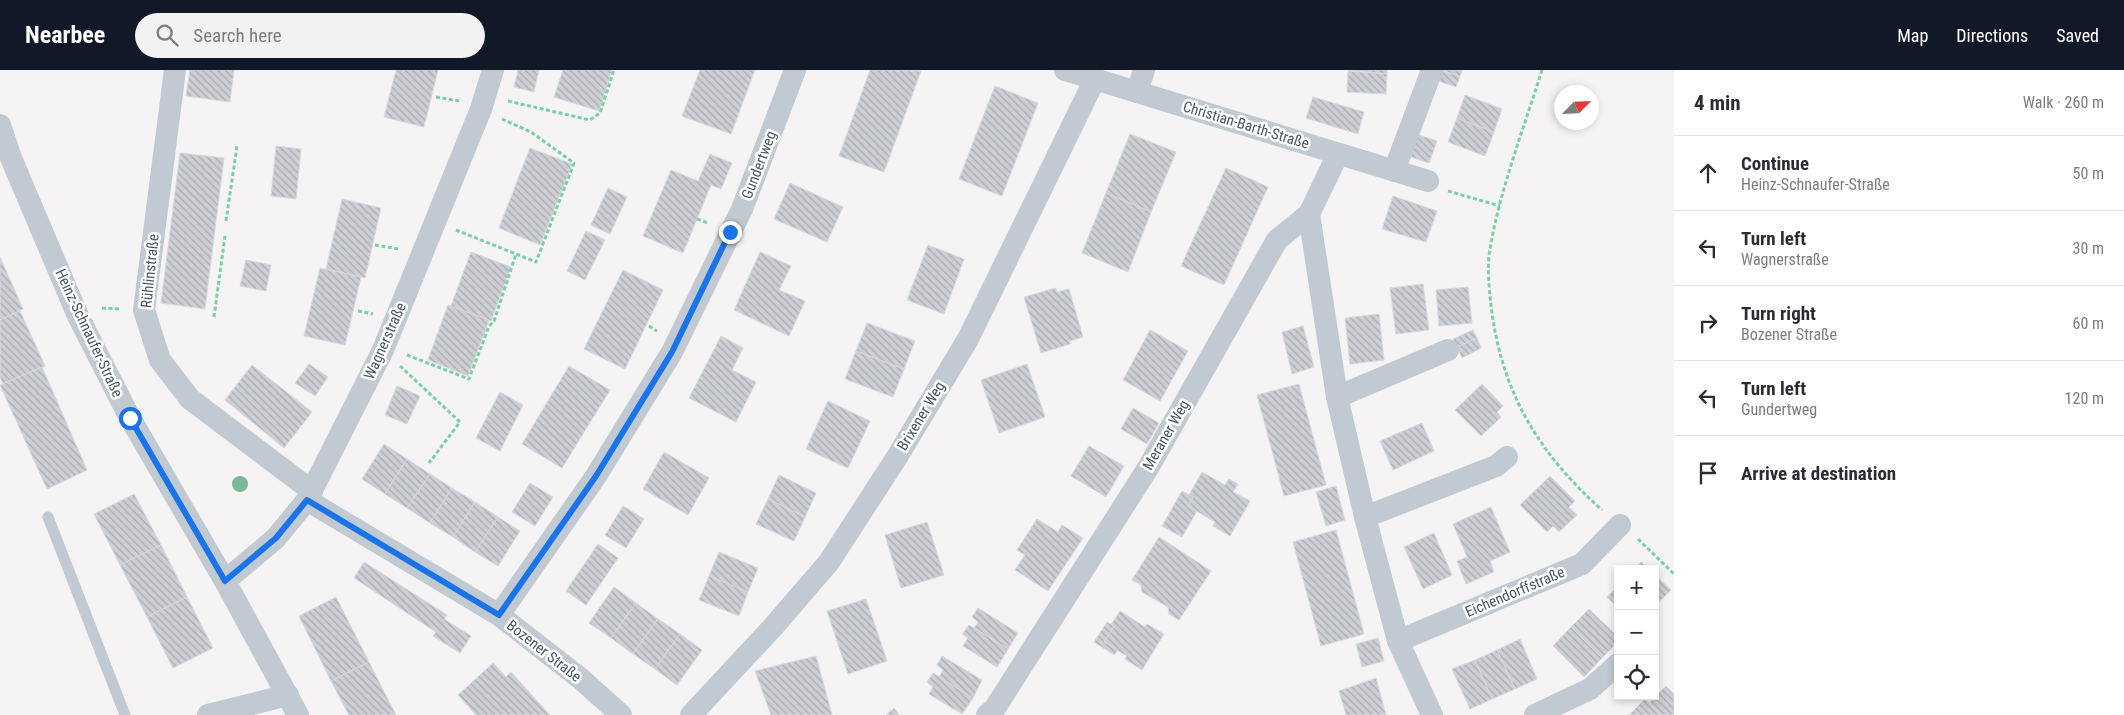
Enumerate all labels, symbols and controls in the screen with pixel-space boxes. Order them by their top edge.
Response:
search box [135,13,485,58]
text: Nearbee [25,21,105,49]
icon: search [153,21,181,49]
text: Search here [193,24,282,47]
text: Map [1897,25,1928,46]
text: Directions [1956,25,2028,46]
text: Saved [2056,25,2099,46]
north arrow [1554,85,1599,130]
text: 4 min [1694,91,1741,115]
text: Walk · 260 m [2023,93,2104,112]
street label: Christian-Barth-Straße [1181,97,1311,153]
street label: Gundertweg [738,128,780,202]
text: Continue [1741,152,1809,175]
icon: ahead [1694,159,1722,187]
text: 50 m [2072,164,2104,183]
text: Heinz-Schnaufer-Straße [1741,175,1890,194]
route end [719,221,742,244]
text: Turn left [1741,227,1806,250]
street label: Rühlinstraße [137,233,163,309]
icon: left [1694,234,1722,262]
text: 30 m [2072,239,2104,258]
text: Wagnerstraße [1741,250,1829,269]
street label: Heinz-Schnaufer-Straße [51,266,127,400]
street label: Wagnerstraße [360,300,410,382]
text: Turn right [1741,302,1816,325]
icon: right [1694,309,1722,337]
text: 60 m [2072,314,2104,333]
text: Bozener Straße [1741,325,1837,344]
text: Turn left [1741,377,1806,400]
street label: Brixener Weg [893,378,949,454]
icon: left [1694,384,1722,412]
text: 120 m [2065,389,2104,408]
street label: Meraner Weg [1139,397,1193,473]
text: Gundertweg [1741,400,1817,419]
route start [119,407,142,430]
icon: arrive [1694,459,1722,487]
text: Arrive at destination [1741,462,1896,485]
street label: Eichendorffstraße [1463,563,1567,621]
map controls [1614,565,1659,700]
button: + [1614,565,1659,610]
button: − [1614,610,1659,655]
street label: Bozener Straße [503,616,585,686]
button: locate [1614,655,1659,700]

